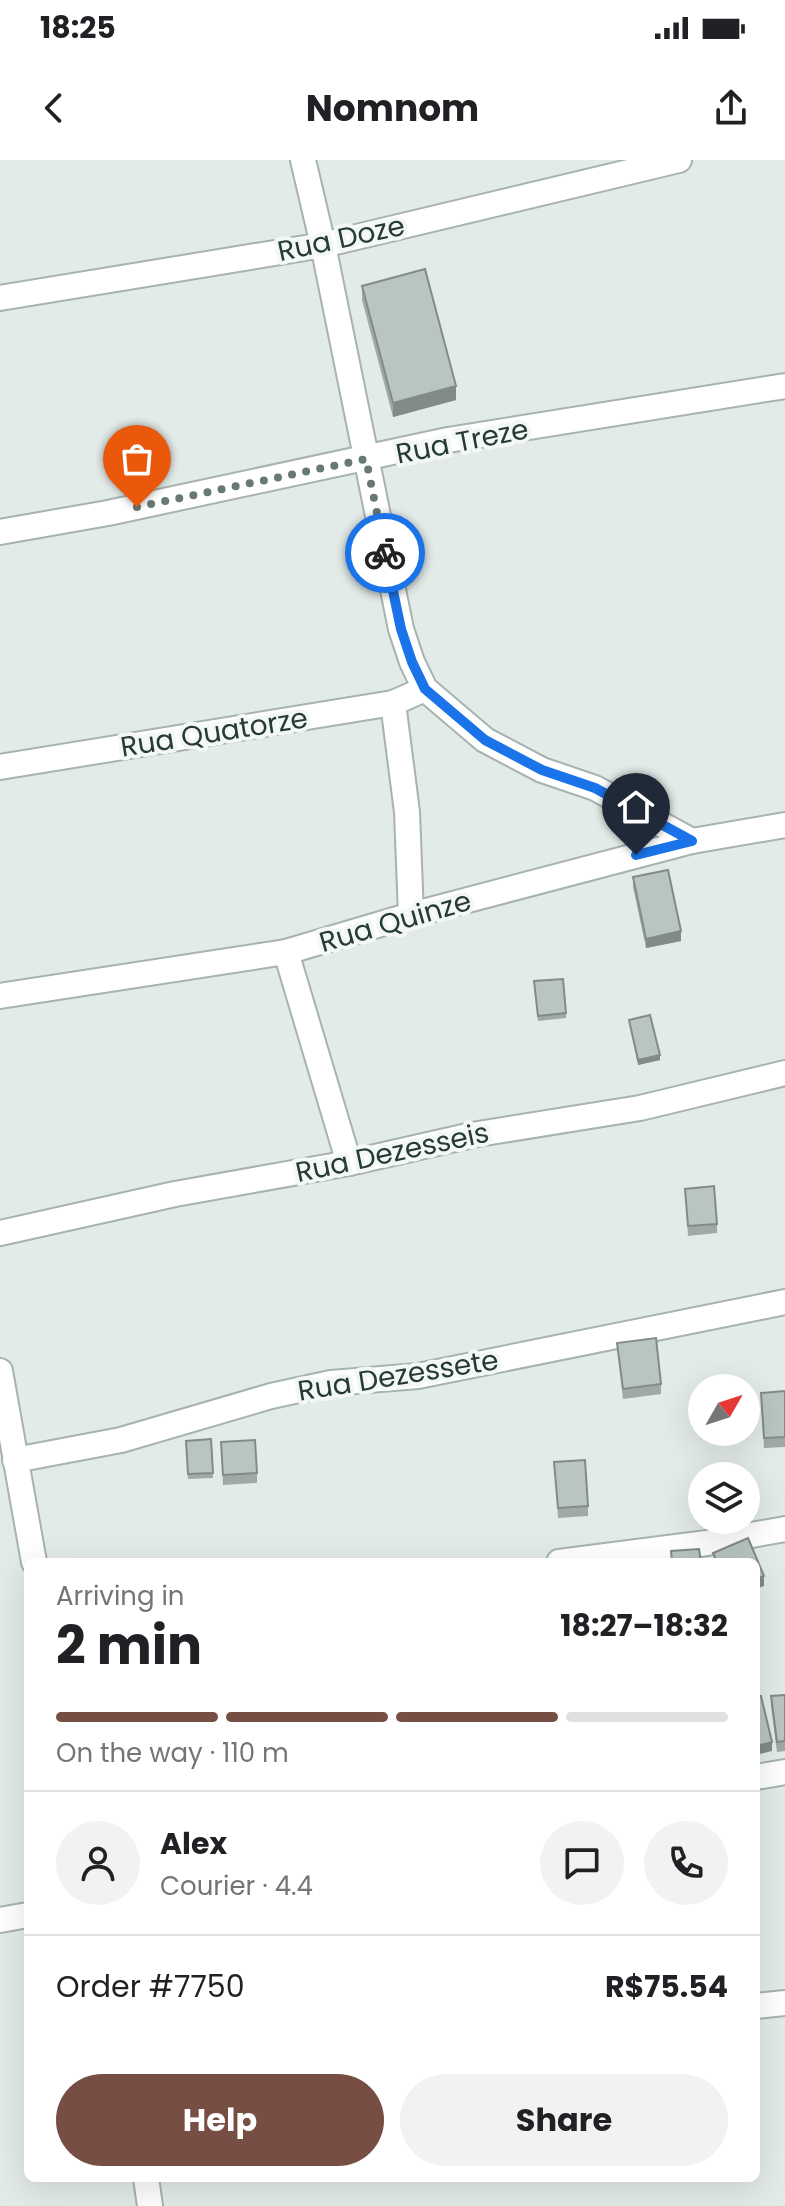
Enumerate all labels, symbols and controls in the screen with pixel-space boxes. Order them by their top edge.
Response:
text: 18:25 [40,6,116,49]
text: Nomnom [306,83,479,134]
icon: back [32,86,76,130]
icon: share [709,86,753,130]
street label: Rua Doze [274,206,408,271]
street label: Rua Treze [392,410,532,473]
pin [103,425,171,507]
icon: bag [115,437,159,481]
courier [345,513,425,593]
icon: bike [363,531,407,575]
street label: Rua Quatorze [118,698,310,767]
pin [602,773,670,855]
icon: home [614,785,658,829]
street label: Rua Quinze [315,881,476,962]
street label: Rua Dezesseis [292,1113,492,1192]
street label: Rua Dezessete [295,1340,501,1411]
north arrow [688,1374,760,1446]
map controls [688,1374,760,1534]
button: layers [688,1462,760,1534]
text: Arriving in [56,1578,185,1614]
text: 18:27–18:32 [560,1604,728,1647]
text: 2 min [56,1609,202,1682]
text: On the way · 110 m [56,1735,289,1771]
button: person [56,1821,140,1905]
button: chat [540,1821,624,1905]
button: phone [644,1821,728,1905]
text: Alex [160,1822,227,1865]
text: Courier · 4.4 [160,1868,313,1904]
text: Order #7750 [56,1965,245,2008]
text: R$75.54 [605,1965,728,2008]
button: Help [56,2074,384,2166]
button: Share [400,2074,728,2166]

